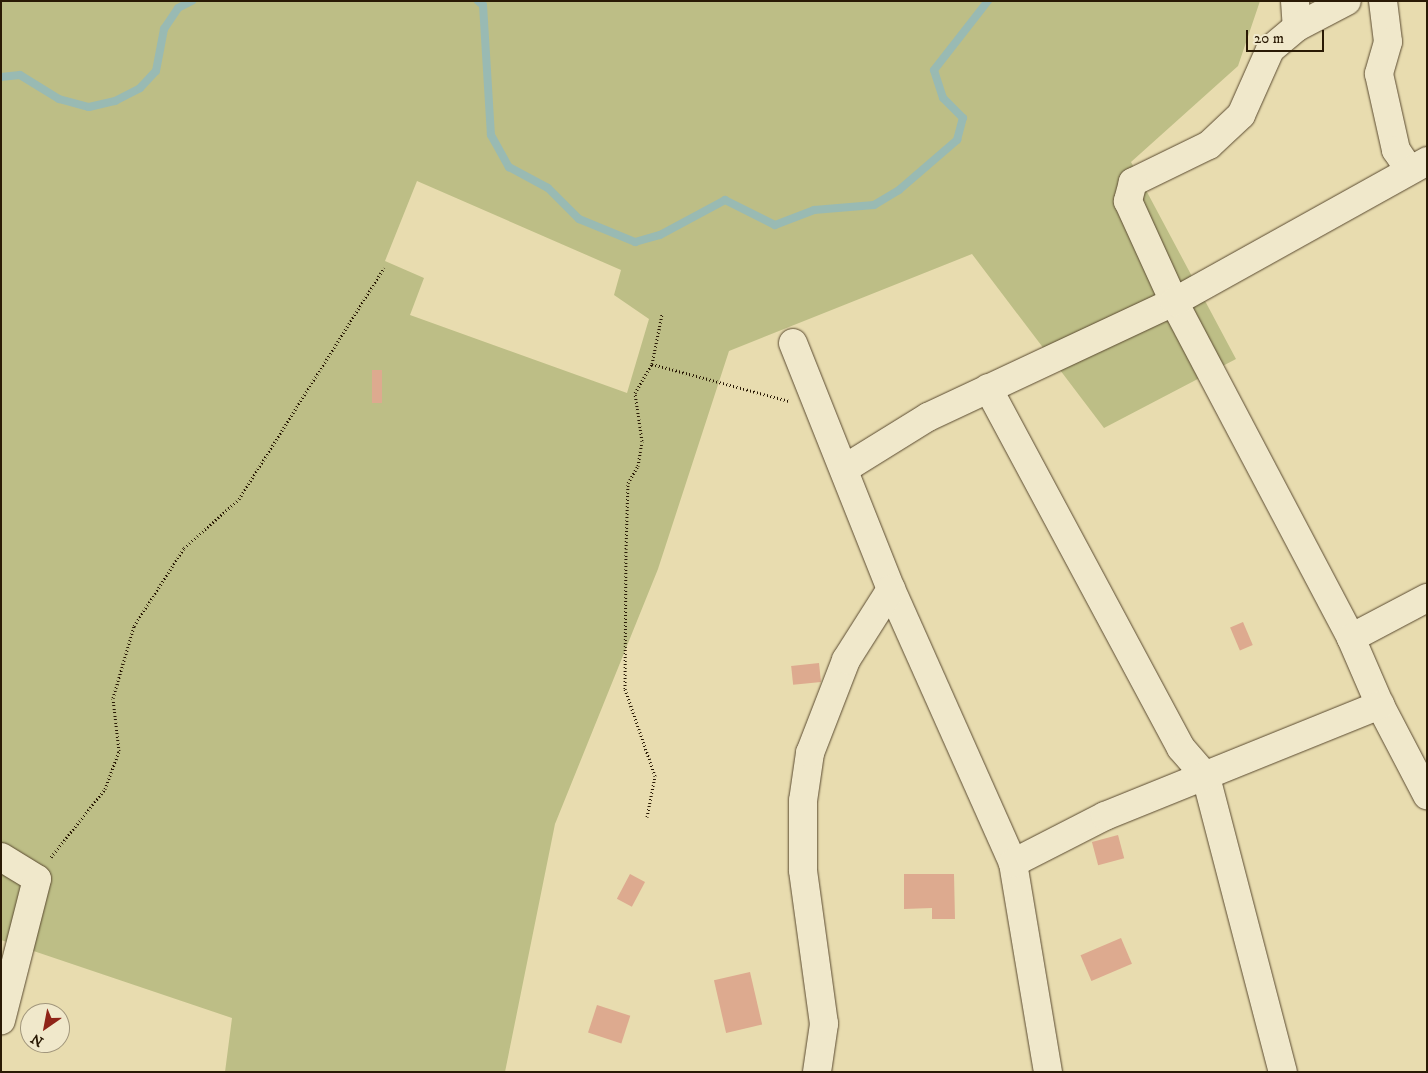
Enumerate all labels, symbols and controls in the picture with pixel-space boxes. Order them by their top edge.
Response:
scale bar [1248,20,1326,52]
text: 20 m [1254,29,1284,48]
north arrow [20,1003,70,1053]
text: N [28,1029,47,1050]

